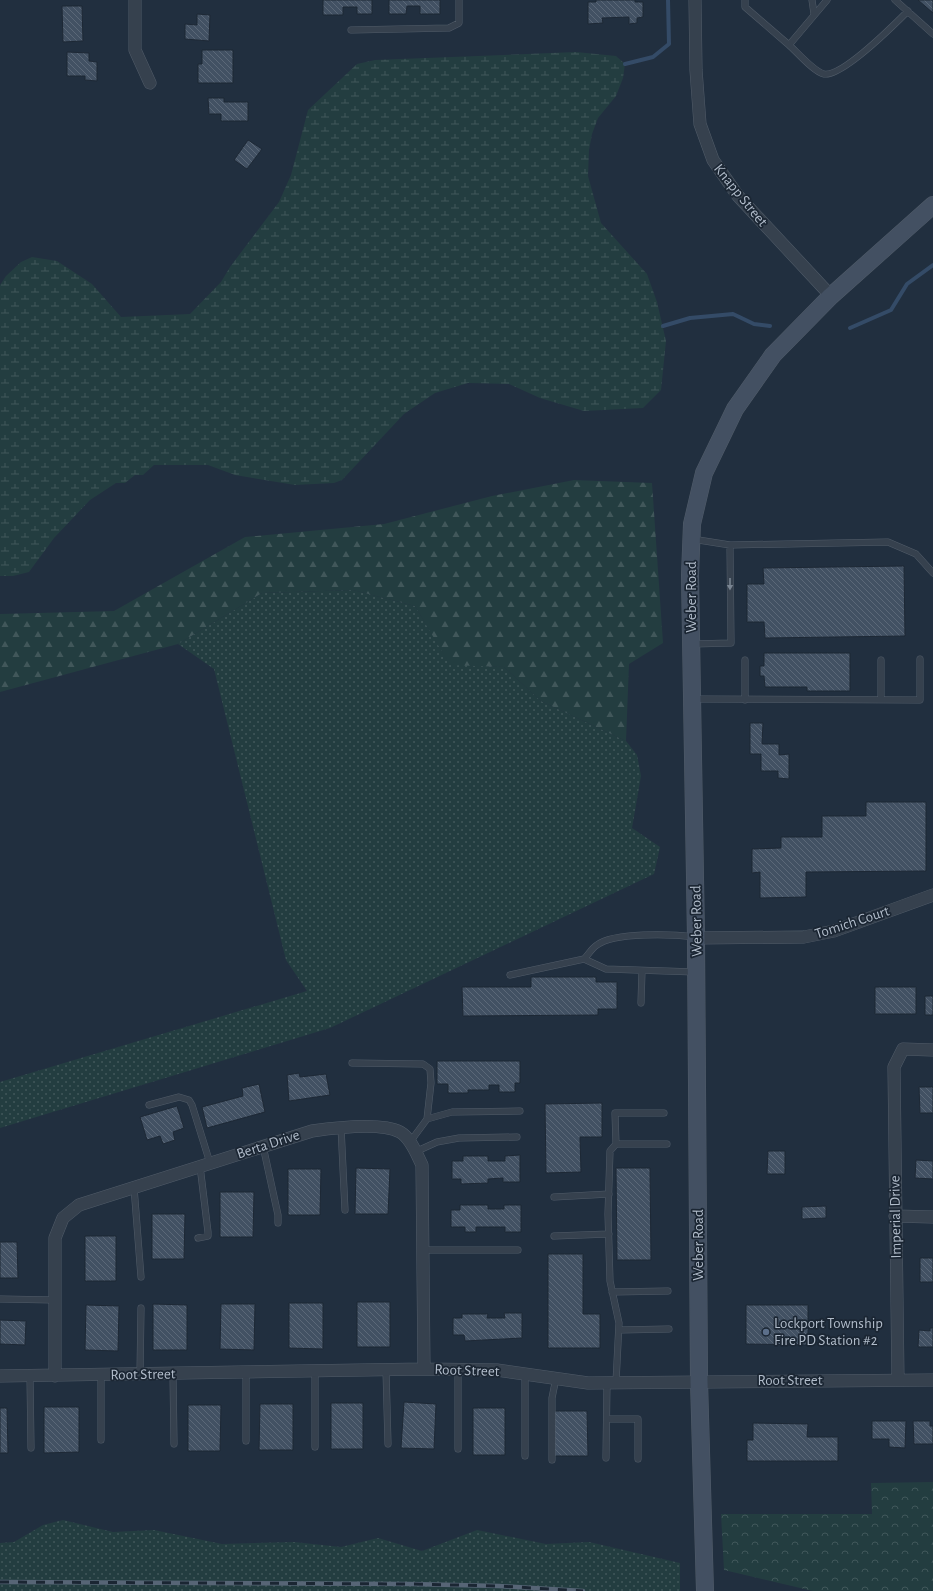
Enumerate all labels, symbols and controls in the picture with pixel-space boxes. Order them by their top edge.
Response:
street label: Knapp Street [711,161,770,230]
street label: Weber Road [684,561,699,633]
one-way arrow [727,578,733,591]
street label: Weber Road [688,885,705,957]
street label: Tomich Court [813,903,891,942]
street label: Berta Drive [235,1127,301,1162]
street label: Imperial Drive [887,1175,904,1259]
street label: Weber Road [691,1209,706,1281]
place label: Lockport Township Fire PD Station #2 [774,1316,883,1348]
marker: Lockport Township Fire PD Station #2 [761,1327,771,1337]
street label: Root Street [434,1362,500,1379]
street label: Root Street [110,1366,176,1383]
street label: Root Street [757,1373,823,1388]

